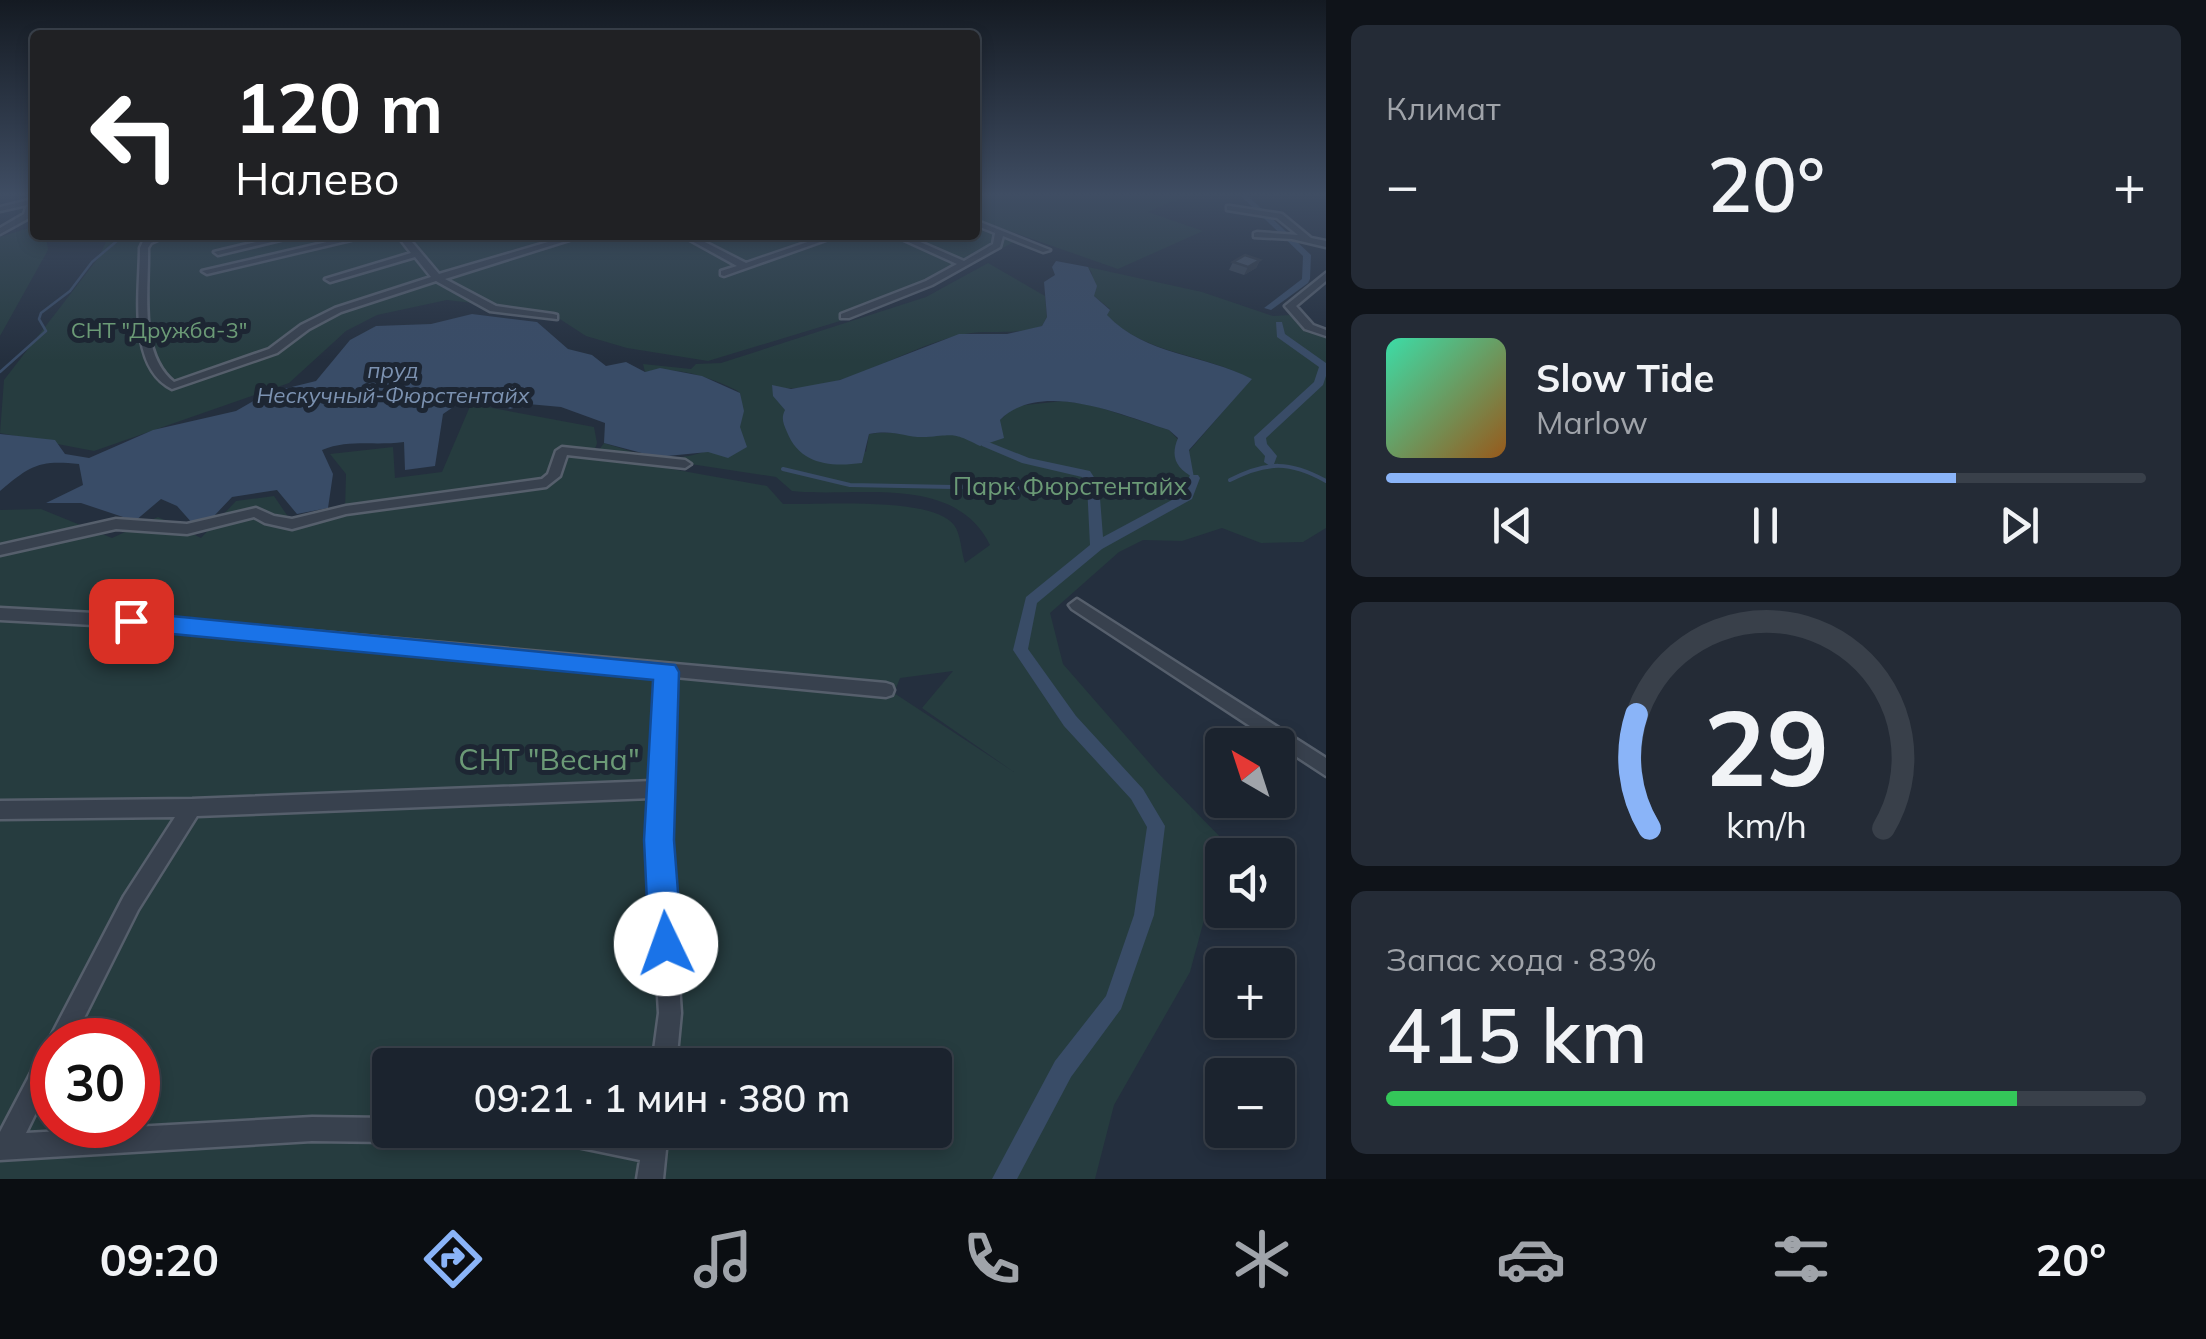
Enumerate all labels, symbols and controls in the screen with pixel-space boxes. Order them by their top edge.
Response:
text: 120 m [235,63,443,151]
icon: left [70,70,200,200]
text: Климат [1386,88,1500,128]
text: 20° [1707,137,1825,231]
text: Налево [235,150,400,206]
text: − [1386,150,1419,219]
text: + [2113,150,2146,219]
park label: СНТ "Дружба-3" [71,316,247,344]
text: Slow Tide [1536,354,1714,402]
water label: пруд Нескучный-Фюрстентайх [256,356,531,409]
text: Marlow [1536,402,1648,442]
park label: Парк Фюрстентайх [953,470,1187,501]
icon: previous [1485,498,1540,553]
icon: pause [1738,498,1793,553]
icon: next [1992,498,2047,553]
pin [89,579,174,664]
icon: arrive [104,594,159,649]
text: 29 [1704,681,1828,812]
north arrow [1205,728,1295,818]
map controls [1205,728,1295,1148]
park label: СНТ "Весна" [458,740,640,778]
text: km/h [1726,802,1806,847]
button: sound [1205,838,1295,928]
position arrow [614,892,718,996]
text: Запас хода · 83% [1386,939,1657,979]
button: + [1205,948,1295,1038]
text: 415 km [1386,988,1648,1082]
speed limit sign: 30 [30,1018,160,1148]
button: − [1205,1058,1295,1148]
text: 09:21 · 1 мин · 380 m [474,1074,850,1122]
icon: directions [418,1224,488,1294]
icon: music [688,1224,758,1294]
icon: phone [957,1224,1027,1294]
icon: climate [1227,1224,1297,1294]
icon: car [1496,1224,1566,1294]
icon: filters [1766,1224,1836,1294]
text: 09:20 [100,1231,219,1287]
text: 20° [2035,1231,2106,1287]

